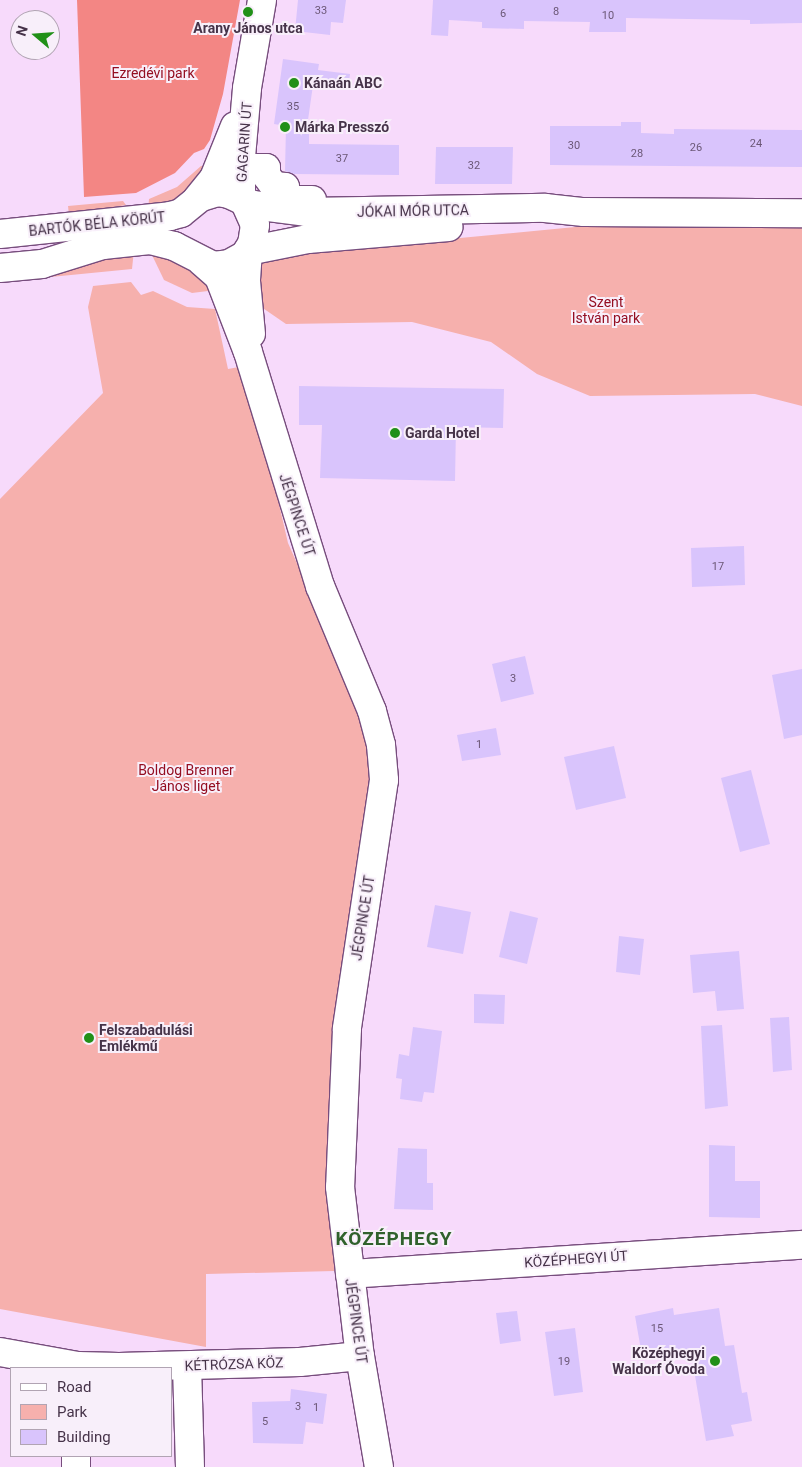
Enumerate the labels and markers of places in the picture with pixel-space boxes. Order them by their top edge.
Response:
marker: Arany János utca [242,6,254,18]
place label: Arany János utca [193,20,303,36]
place label: Kánaán ABC [304,75,382,91]
marker: Kánaán ABC [288,77,300,89]
place label: Márka Presszó [295,119,389,135]
marker: Márka Presszó [279,121,291,133]
place label: Garda Hotel [405,425,480,441]
marker: Garda Hotel [389,427,401,439]
place label: Felszabadulási Emlékmű [99,1022,193,1054]
marker: Felszabadulási Emlékmű [83,1032,95,1044]
place label: Középhegyi Waldorf Óvoda [612,1345,705,1378]
marker: Középhegyi Waldorf Óvoda [709,1355,721,1367]

